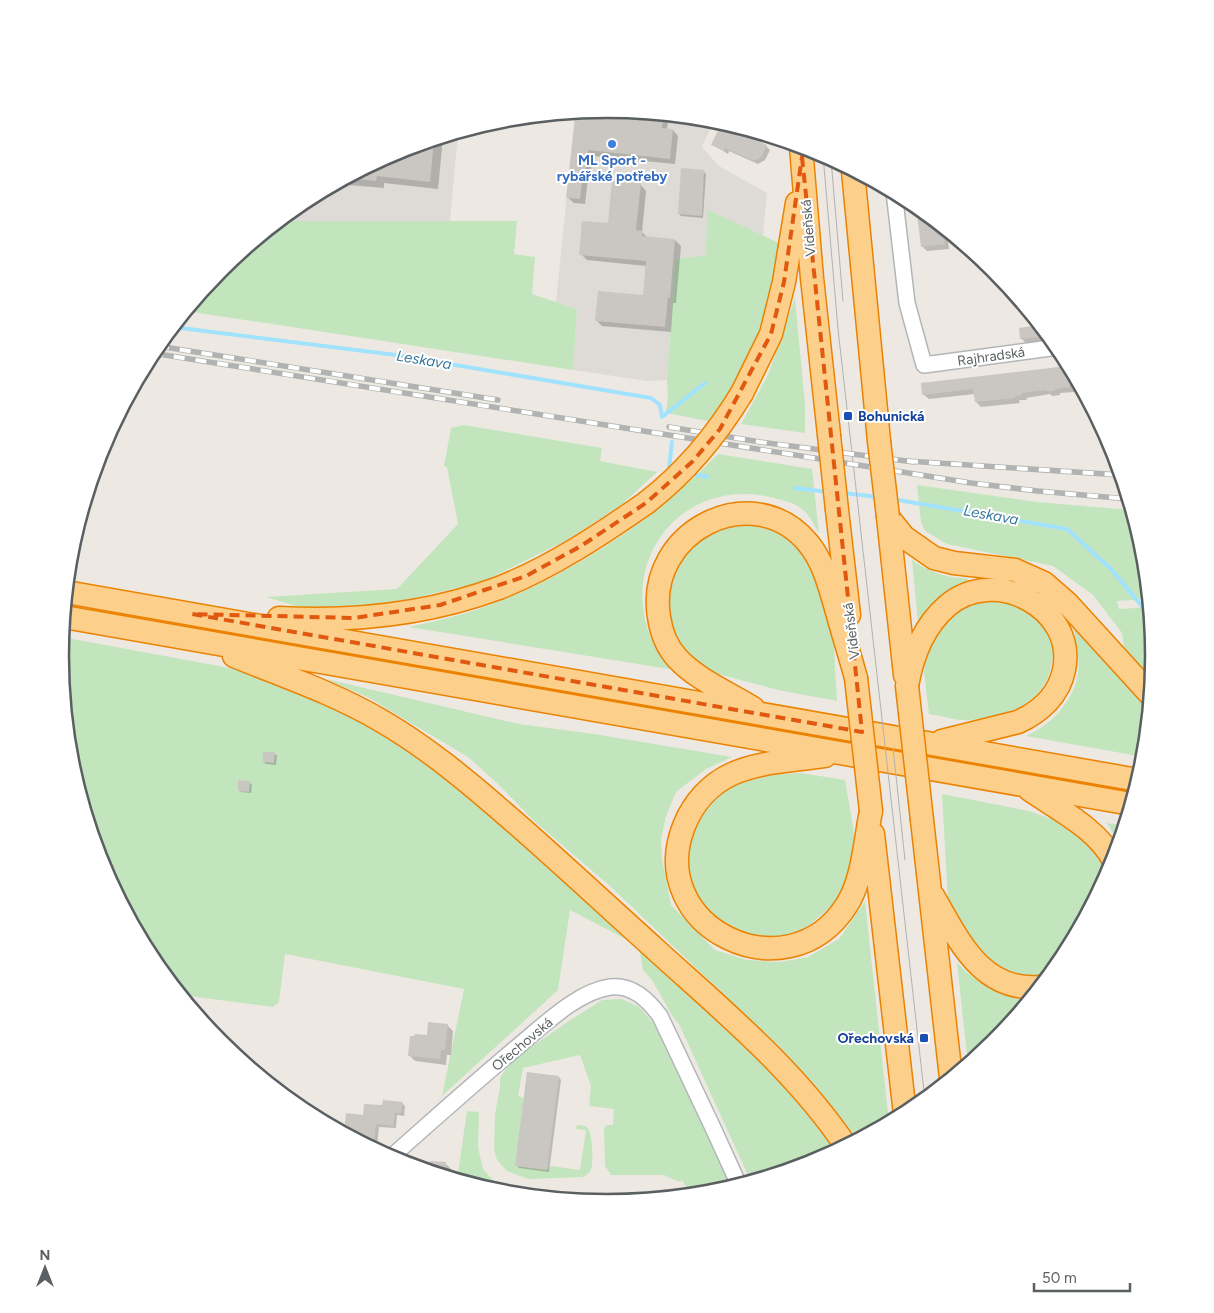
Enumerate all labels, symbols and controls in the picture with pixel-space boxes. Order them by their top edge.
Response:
marker: ML Sport - rybářské potřeby [606,138,618,150]
place label: ML Sport - rybářské potřeby [557,152,668,185]
street label: Vídeňská [798,199,819,257]
street label: Rajhradská [956,343,1026,370]
water label: Leskava [395,347,453,373]
place label: Bohunická [858,408,924,425]
marker: Bohunická [842,410,854,422]
water label: Leskava [962,501,1020,529]
street label: Vídeňská [840,602,863,660]
street label: Ořechovská [488,1014,556,1075]
place label: Ořechovská [838,1030,914,1047]
marker: Ořechovská [918,1032,930,1044]
north arrow [20,1243,70,1293]
text: N [40,1247,50,1264]
scale bar [1034,1260,1130,1292]
text: 50 m [1042,1269,1077,1287]

